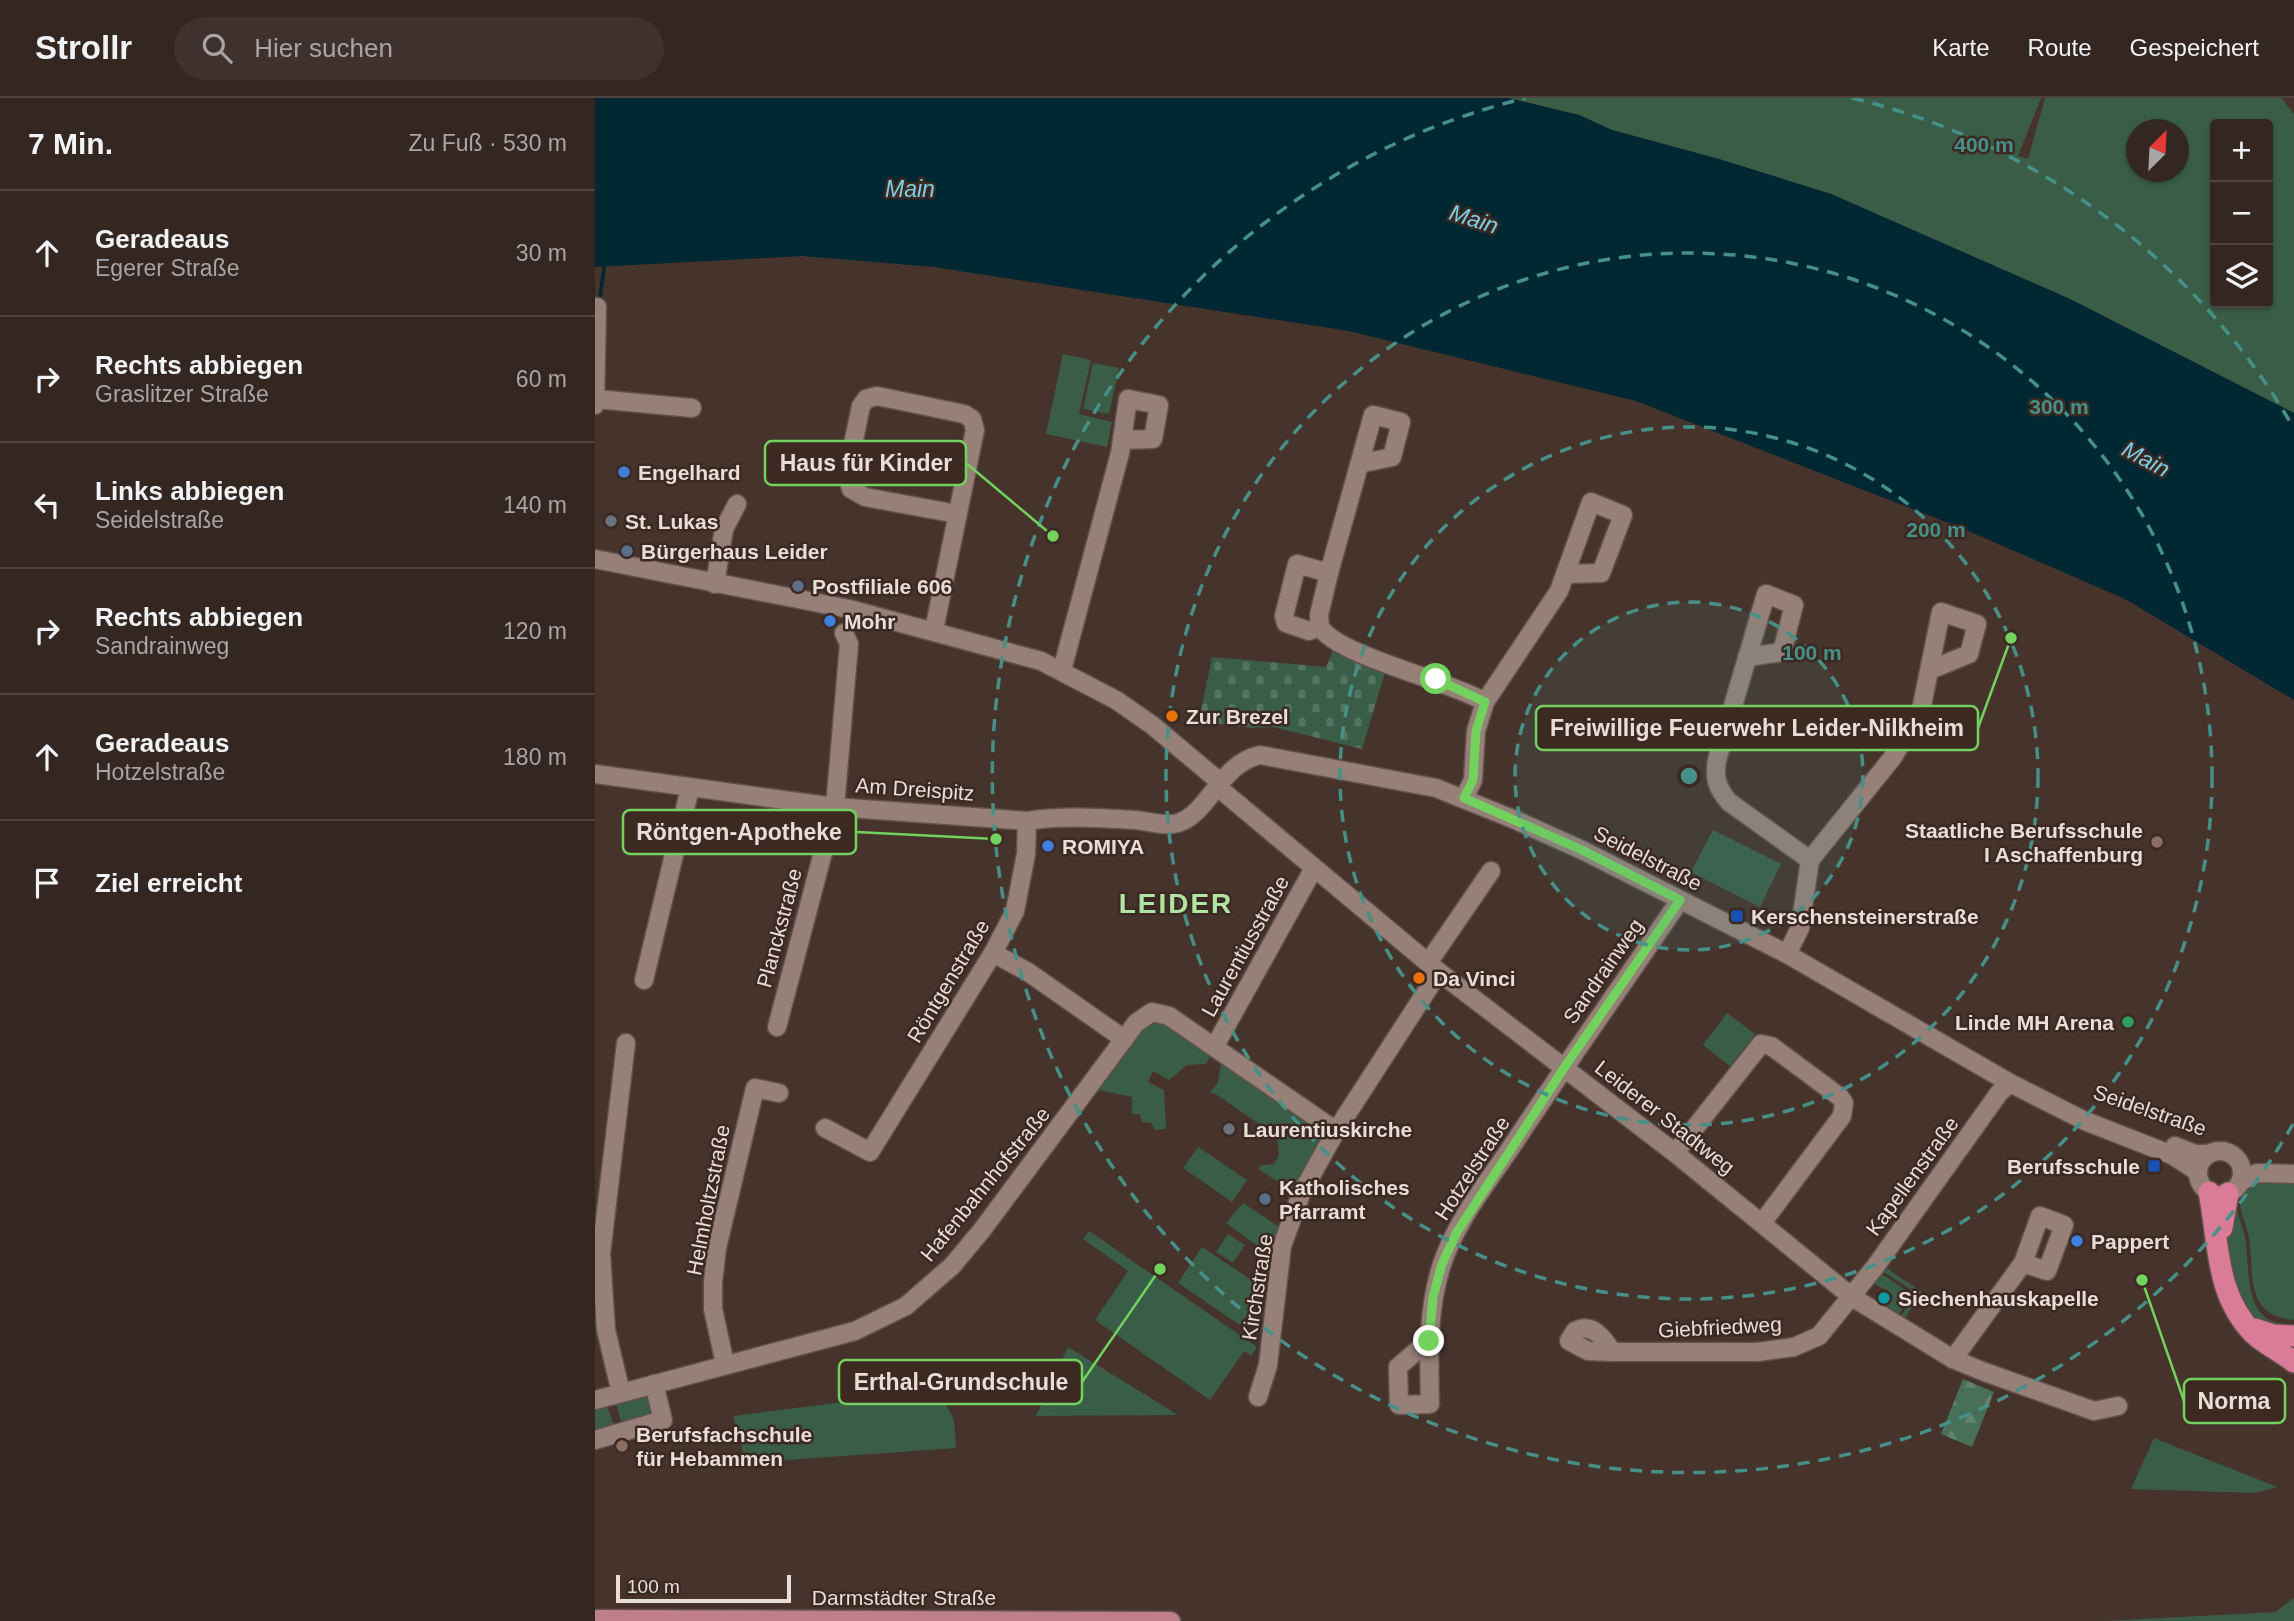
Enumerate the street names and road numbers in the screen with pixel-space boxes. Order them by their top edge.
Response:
street label: Am Dreispitz [855,773,975,805]
street label: Seidelstraße [1590,821,1706,895]
street label: Planckstraße [752,866,806,990]
street label: Laurentiusstraße [1197,872,1293,1020]
street label: Sandrainweg [1558,914,1648,1028]
street label: Röntgenstraße [902,916,994,1046]
street label: Leiderer Stadtweg [1591,1055,1739,1179]
street label: Seidelstraße [2091,1080,2209,1140]
street label: Hafenbahnhofstraße [916,1102,1054,1266]
street label: Hotzelstraße [1430,1112,1514,1224]
street label: Kapellenstraße [1861,1112,1963,1240]
street label: Helmholtzstraße [682,1123,734,1277]
street label: Kirchstraße [1237,1232,1277,1342]
street label: Giebfriedweg [1658,1312,1782,1342]
street label: Darmstädter Straße [812,1586,996,1609]

